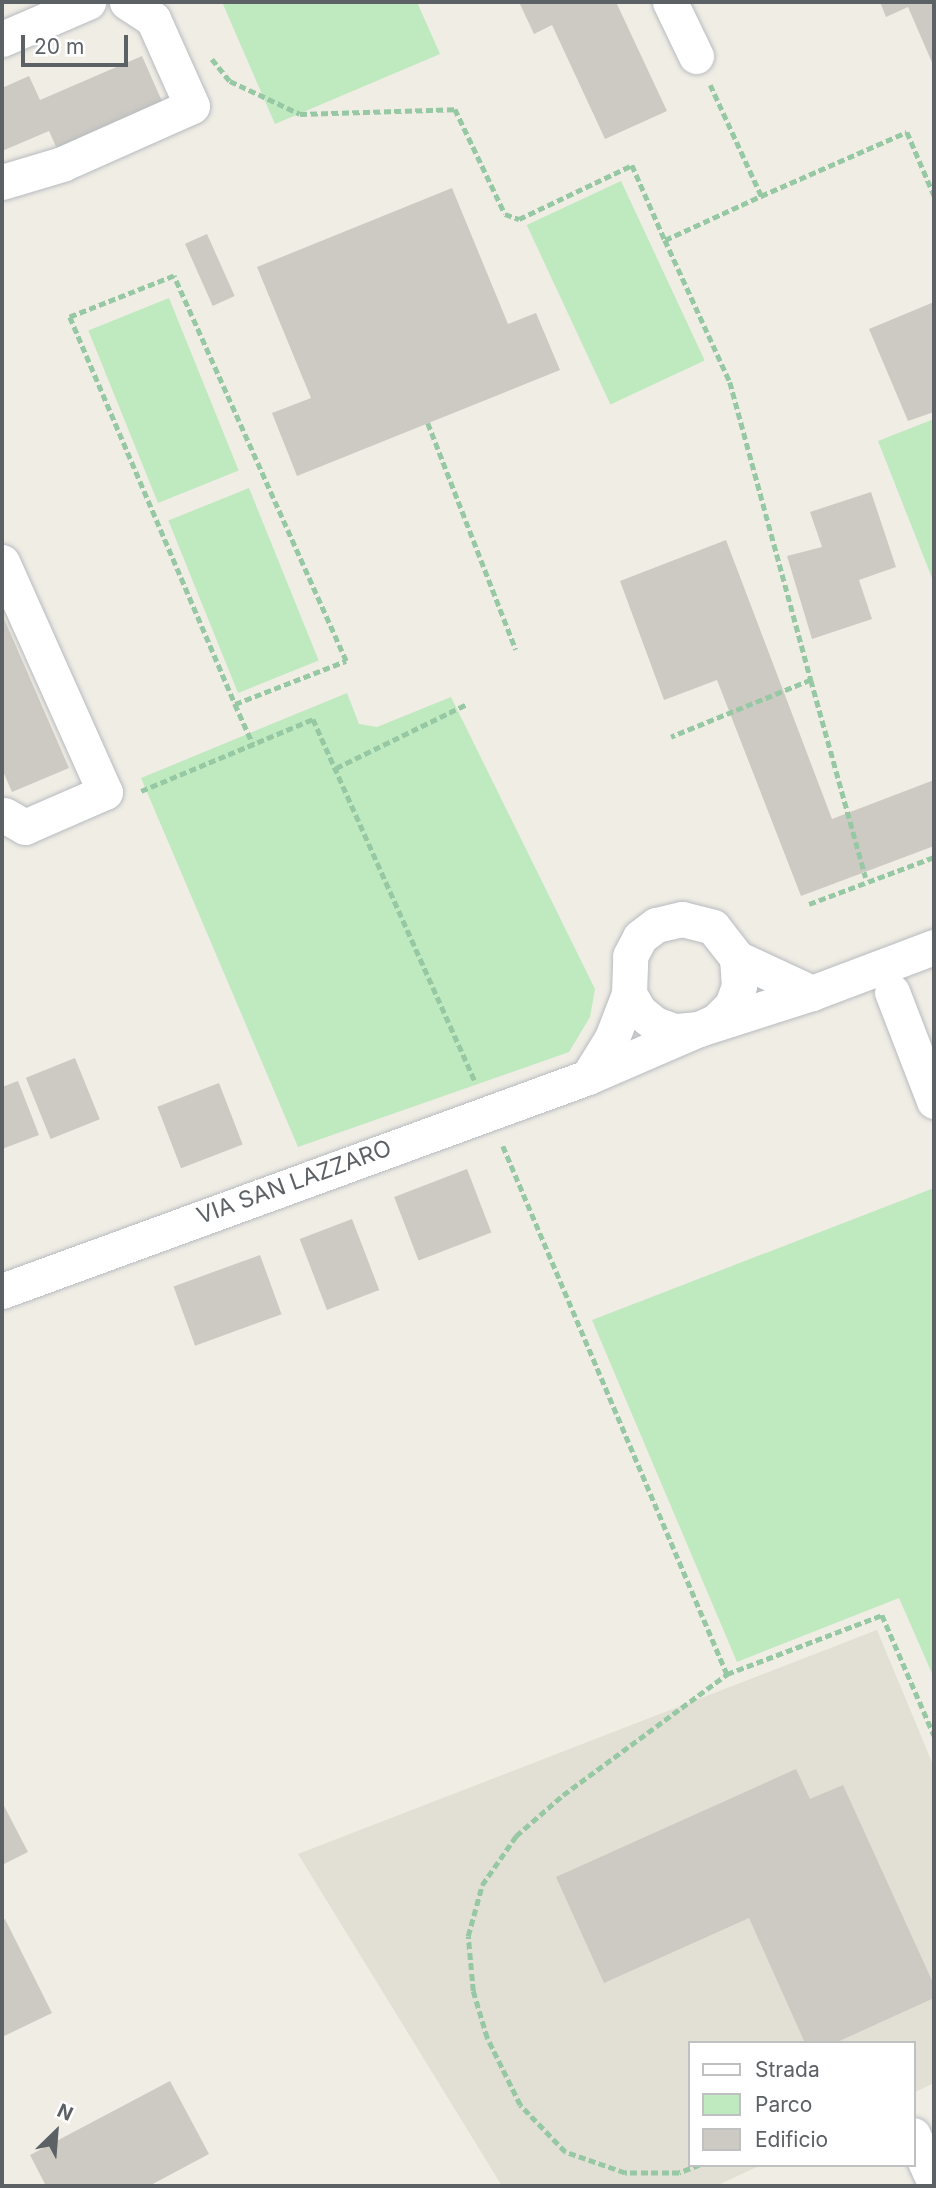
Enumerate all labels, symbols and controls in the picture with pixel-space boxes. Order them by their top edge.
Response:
scale bar [24,21,131,65]
text: 20 m [34,34,84,59]
street label: VIA SAN LAZZARO [193,1134,395,1230]
legend [688,2041,915,2167]
text: Strada [755,2057,820,2082]
text: Parco [755,2092,812,2117]
north arrow [21,2097,91,2167]
text: N [54,2099,77,2126]
text: Edificio [755,2127,828,2152]

